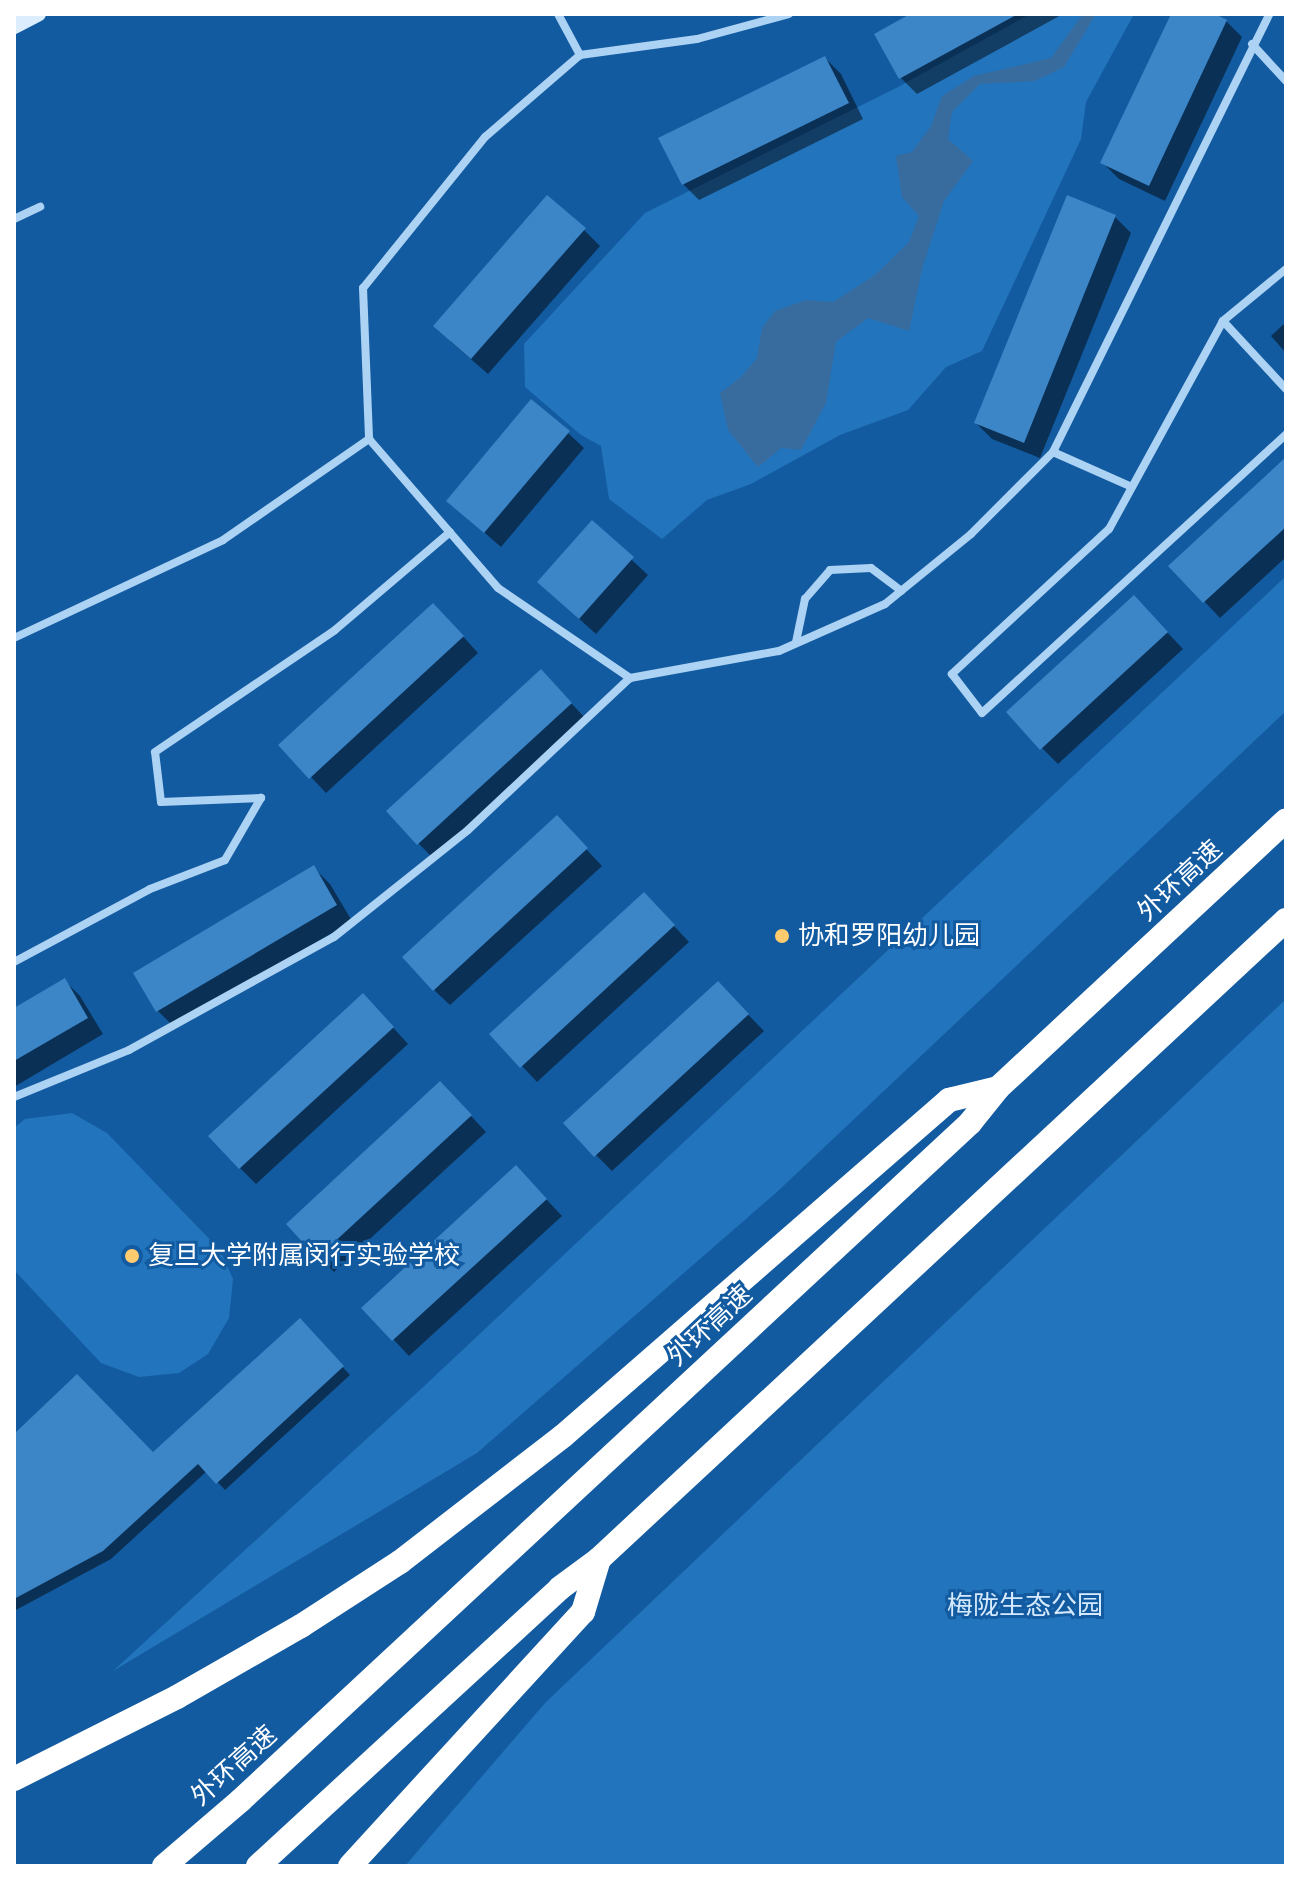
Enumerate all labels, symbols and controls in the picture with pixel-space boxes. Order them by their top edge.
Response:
street label: 外环高速 [1131,834,1229,928]
place label: 协和罗阳幼儿园 [798,920,980,952]
marker: 协和罗阳幼儿园 [773,927,791,945]
place label: 复旦大学附属闵行实验学校 [148,1240,460,1272]
marker: 复旦大学附属闵行实验学校 [123,1247,141,1265]
street label: 外环高速 [661,1279,759,1373]
park label: 梅陇生态公园 [947,1590,1103,1622]
street label: 外环高速 [185,1720,283,1812]

